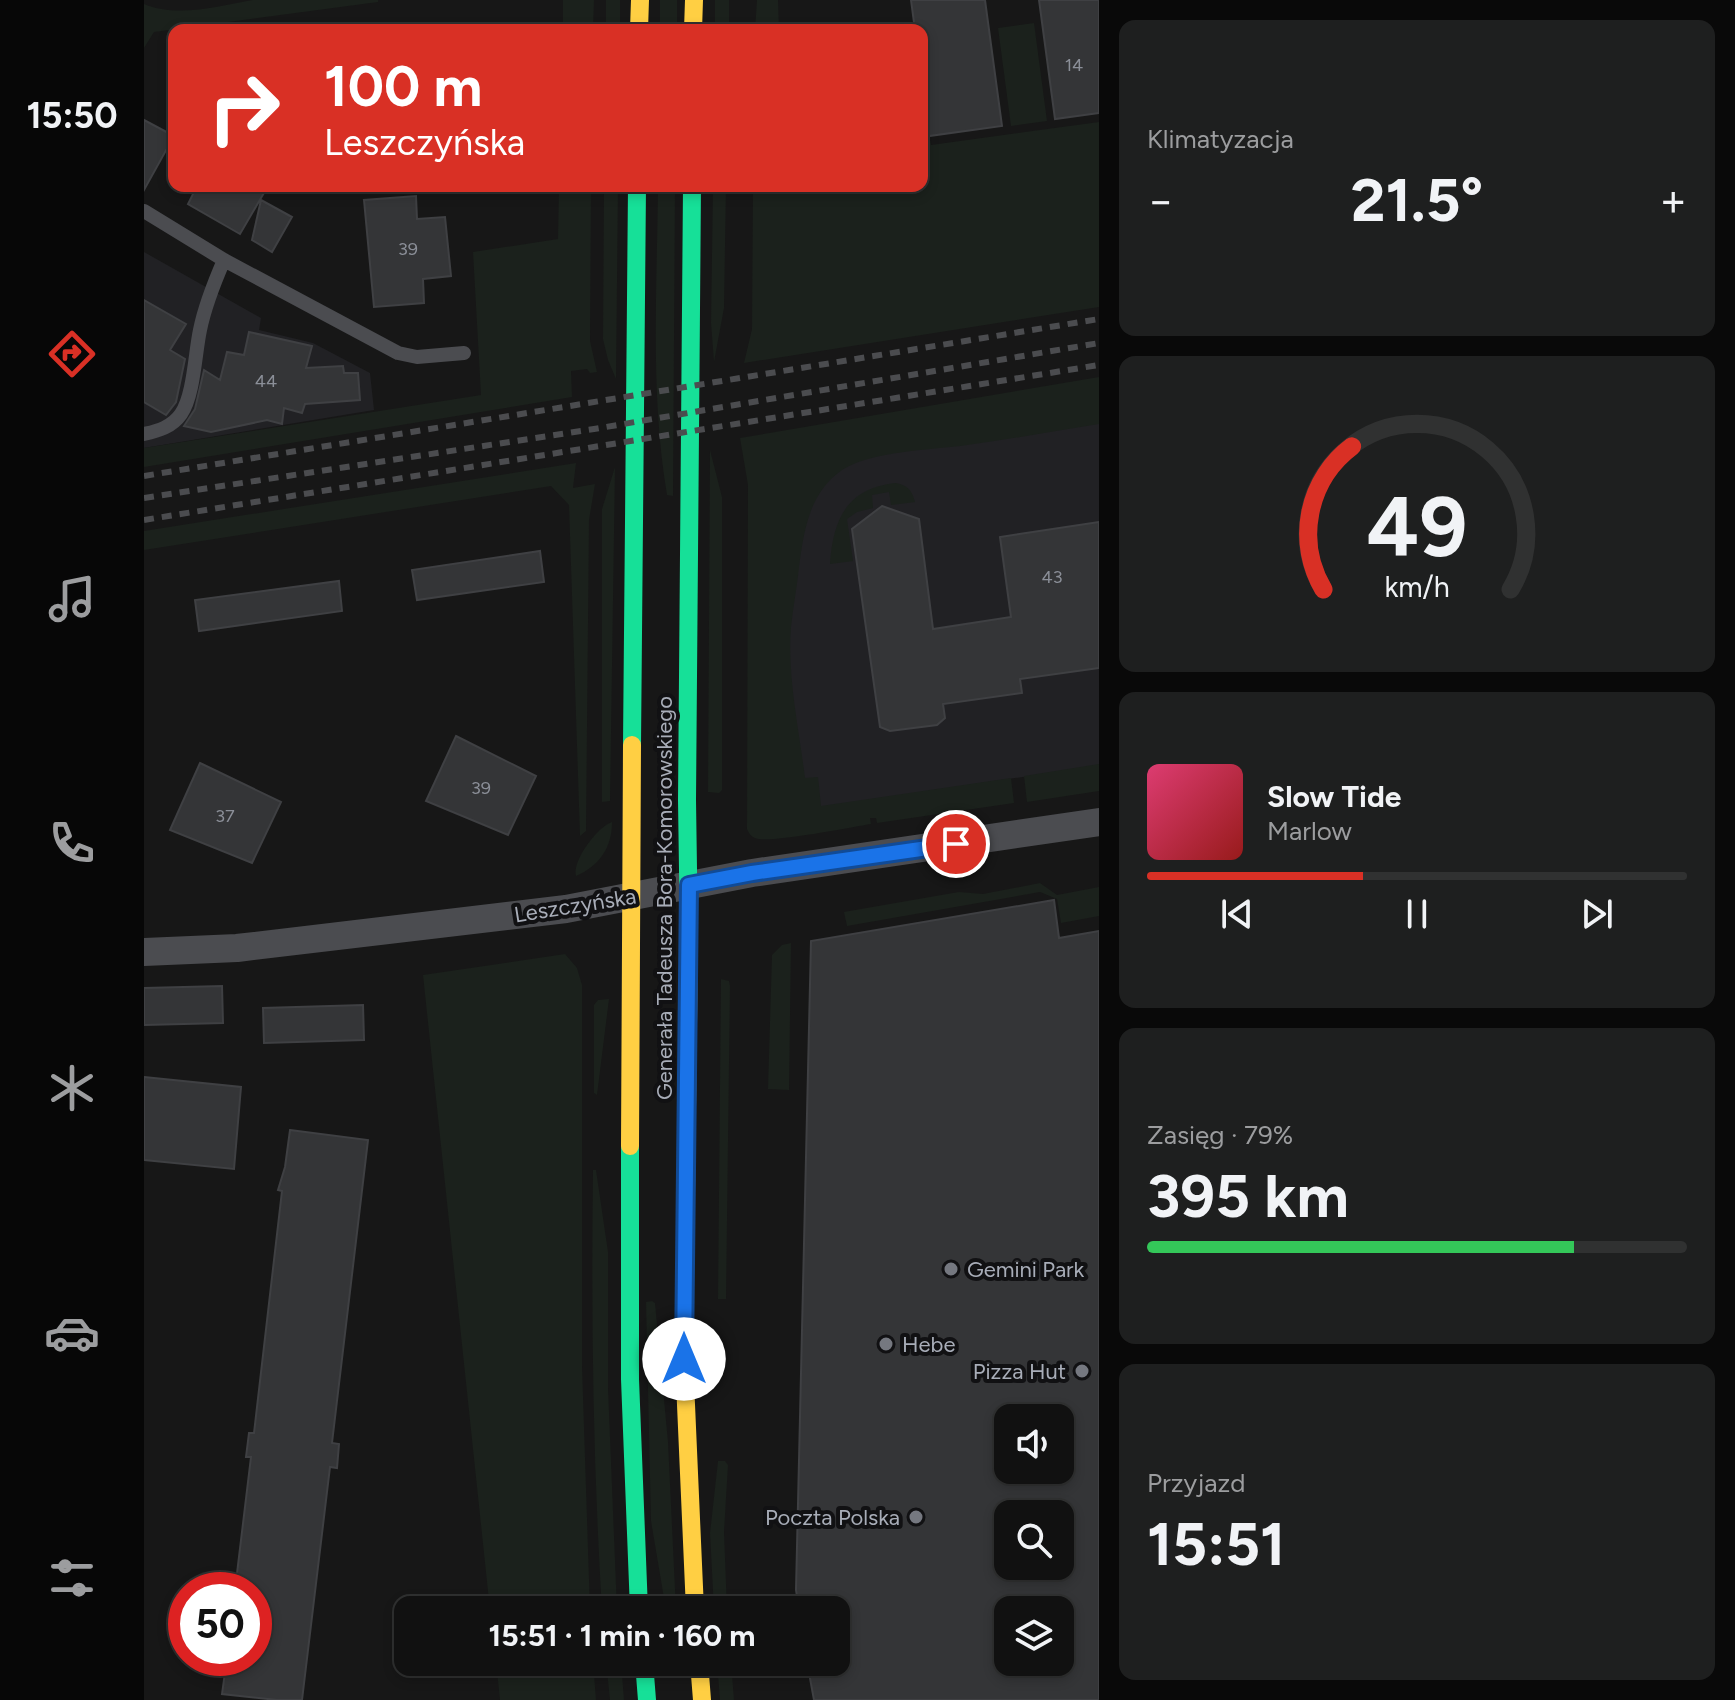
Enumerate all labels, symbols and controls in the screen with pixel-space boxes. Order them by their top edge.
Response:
text: 100 m [324,53,482,120]
house number: 14 [1065,54,1083,76]
icon: right [192,56,296,160]
text: 15:50 [26,94,118,137]
text: Leszczyńska [324,121,525,164]
text: Klimatyzacja [1147,123,1294,155]
text: 21.5° [1351,164,1483,236]
text: − [1147,174,1174,227]
text: + [1660,174,1687,227]
house number: 39 [398,238,418,260]
icon: directions [44,326,100,382]
house number: 44 [255,370,277,392]
text: 49 [1367,477,1467,577]
house number: 43 [1042,566,1062,588]
text: km/h [1384,570,1450,604]
icon: music [44,571,100,627]
street label: Generała Tadeusza Bora-Komorowskiego [651,696,678,1100]
house number: 39 [471,777,491,799]
text: Slow Tide [1267,778,1401,815]
house number: 37 [215,805,235,827]
pin [922,810,990,878]
icon: phone [44,815,100,871]
text: Marlow [1267,815,1352,847]
icon: arrive [934,822,978,866]
street label: Leszczyńska [512,883,638,928]
icon: previous [1215,892,1259,936]
icon: pause [1395,892,1439,936]
icon: next [1575,892,1619,936]
icon: climate [44,1060,100,1116]
text: Zasięg · 79% [1147,1119,1293,1151]
text: 395 km [1147,1160,1349,1232]
place label: Gemini Park [967,1256,1085,1283]
marker: Gemini Park [942,1260,960,1278]
icon: car [44,1305,100,1361]
position arrow [642,1317,726,1401]
place label: Hebe [902,1331,955,1358]
marker: Hebe [877,1335,895,1353]
place label: Pizza Hut [973,1358,1066,1385]
marker: Pizza Hut [1073,1362,1091,1380]
map controls [994,1404,1074,1676]
button: sound [994,1404,1074,1484]
text: Przyjazd [1147,1467,1245,1499]
button: search [994,1500,1074,1580]
place label: Poczta Polska [765,1504,900,1531]
marker: Poczta Polska [907,1508,925,1526]
text: 15:51 [1147,1508,1285,1580]
icon: filters [44,1550,100,1606]
speed limit sign: 50 [168,1572,272,1676]
button: layers [994,1596,1074,1676]
text: 15:51 · 1 min · 160 m [488,1617,756,1654]

